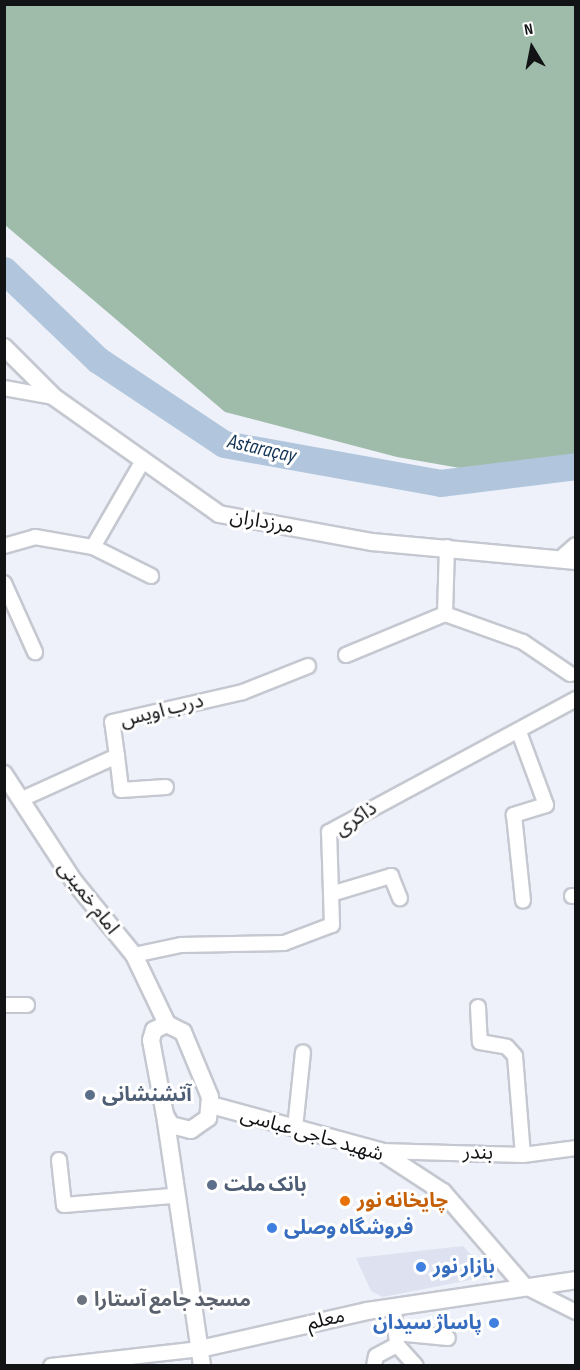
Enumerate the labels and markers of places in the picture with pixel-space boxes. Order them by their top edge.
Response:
place label: آتشنشانی [102,1083,192,1107]
marker: آتشنشانی [83,1088,97,1102]
place label: بانک ملت [224,1173,307,1197]
marker: بانک ملت [205,1178,219,1192]
place label: چایخانه نور [357,1189,448,1213]
marker: چایخانه نور [338,1194,352,1208]
place label: فروشگاه وصلی [284,1216,413,1240]
marker: فروشگاه وصلی [265,1221,279,1235]
place label: بازار نور [433,1255,495,1279]
marker: بازار نور [414,1260,428,1274]
place label: مسجد جامع آستارا [94,1288,251,1312]
marker: مسجد جامع آستارا [75,1293,89,1307]
place label: پاساژ سیدان [373,1311,482,1335]
marker: پاساژ سیدان [487,1316,501,1330]

